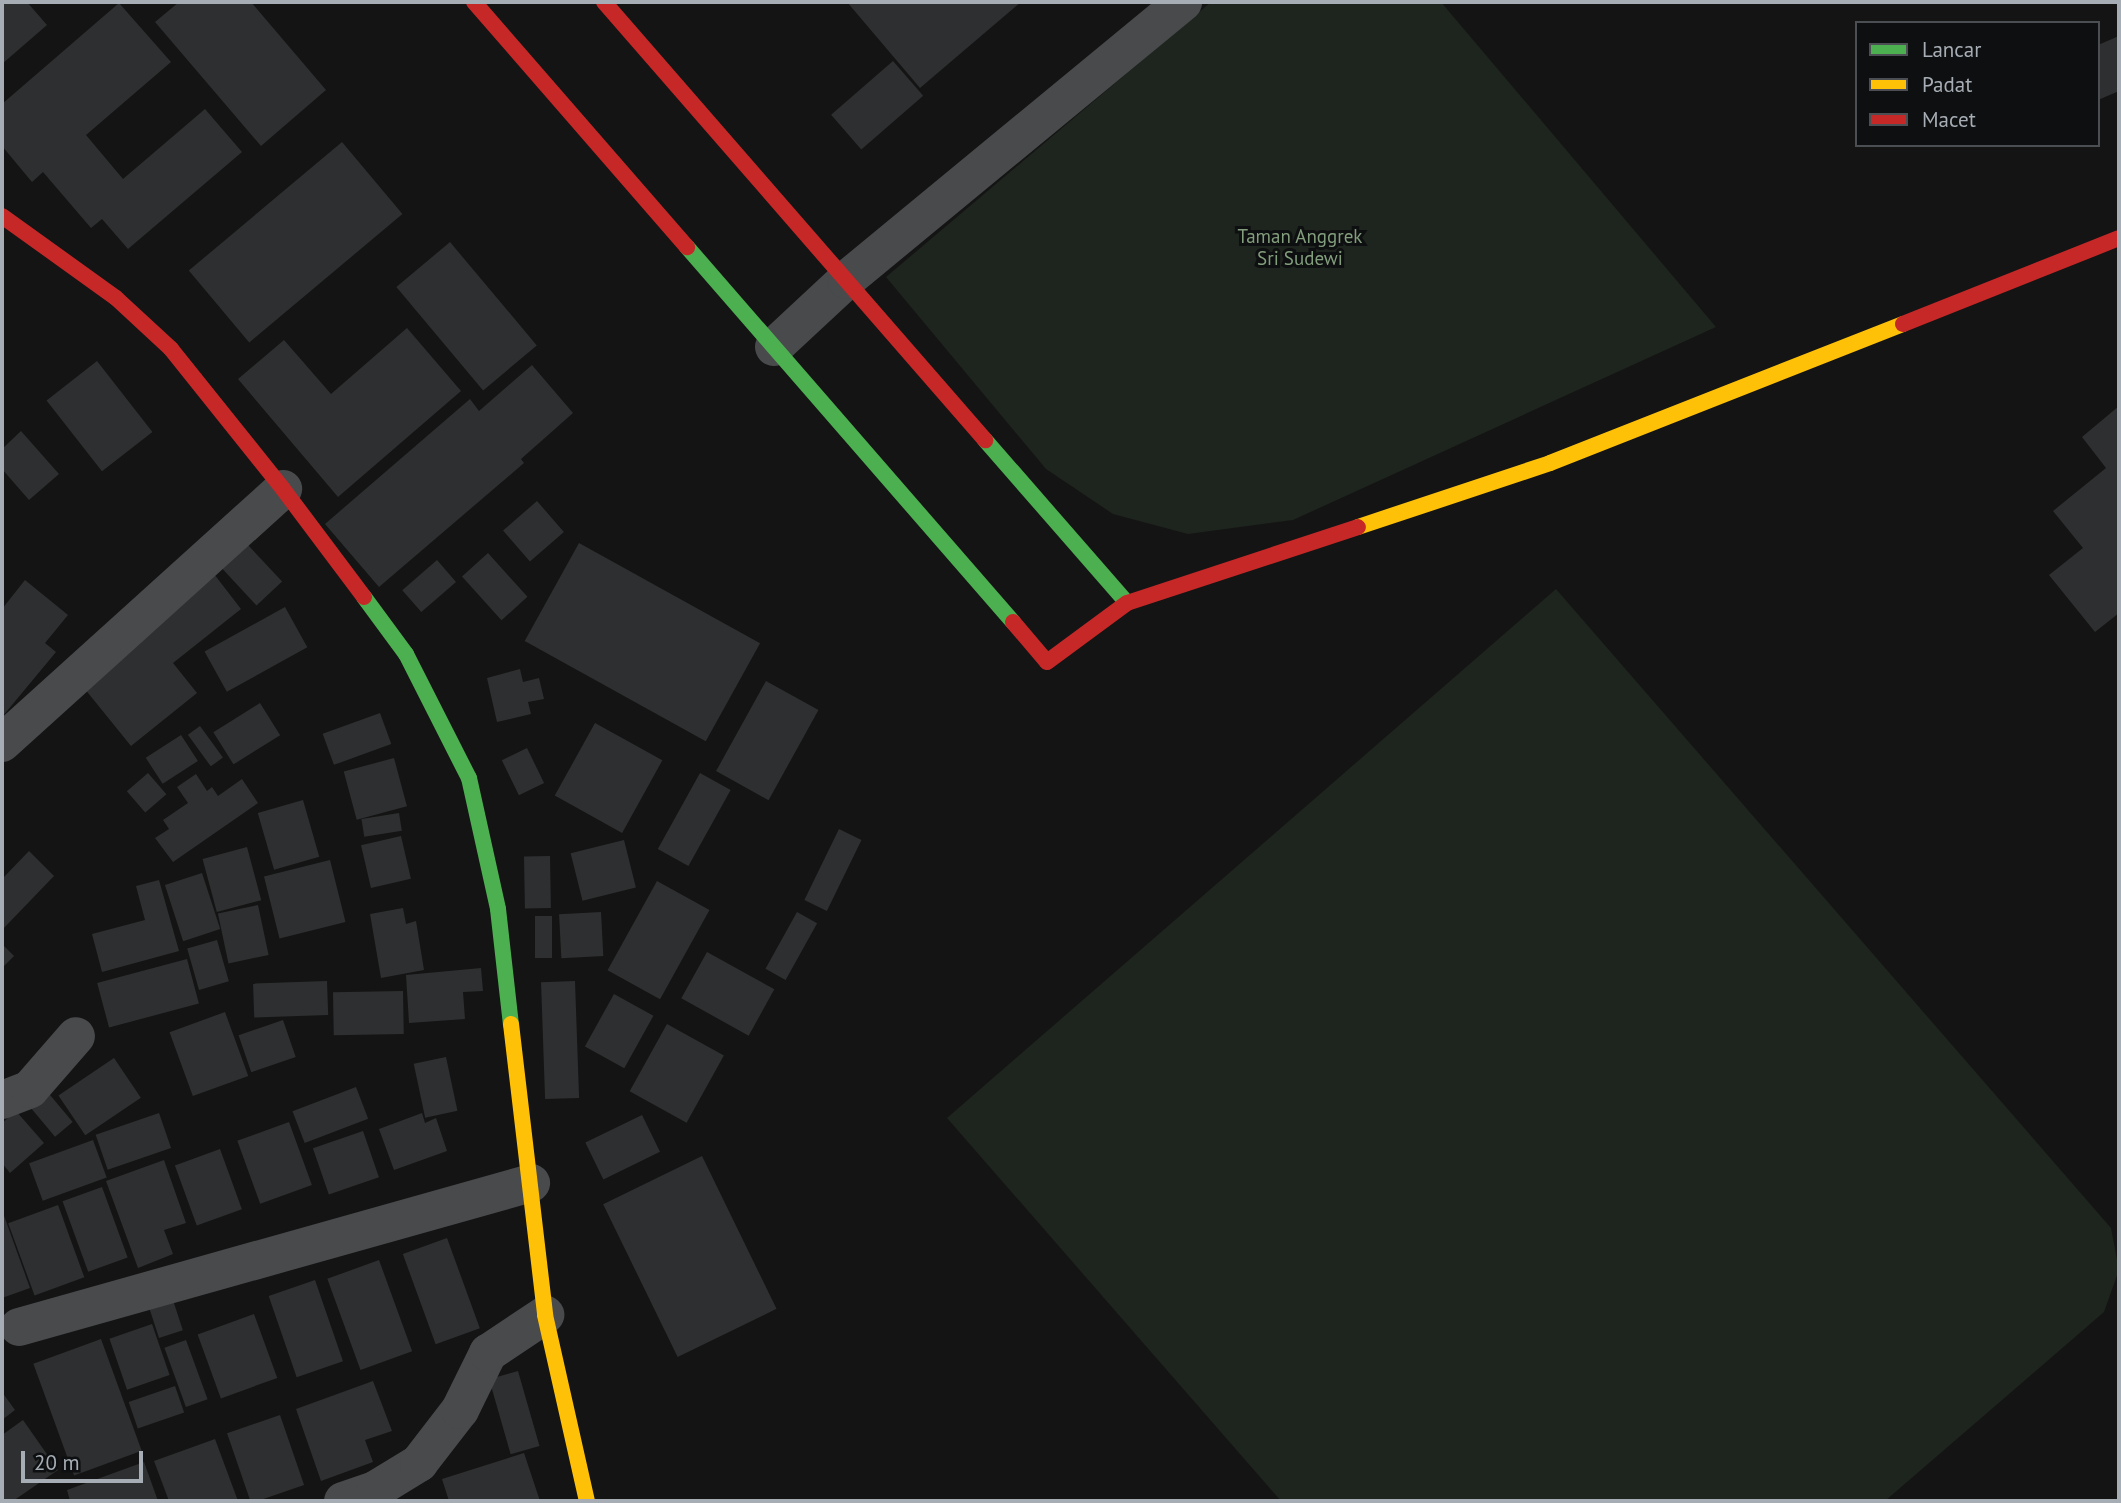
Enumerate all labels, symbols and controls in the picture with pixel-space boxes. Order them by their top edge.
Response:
legend [1855,21,2100,147]
text: Lancar [1922,36,1981,63]
text: Padat [1922,71,1972,98]
text: Macet [1922,106,1976,133]
park label: Taman Anggrek Sri Sudewi [1237,226,1363,270]
scale bar [24,1436,147,1480]
text: 20 m [34,1449,80,1476]

